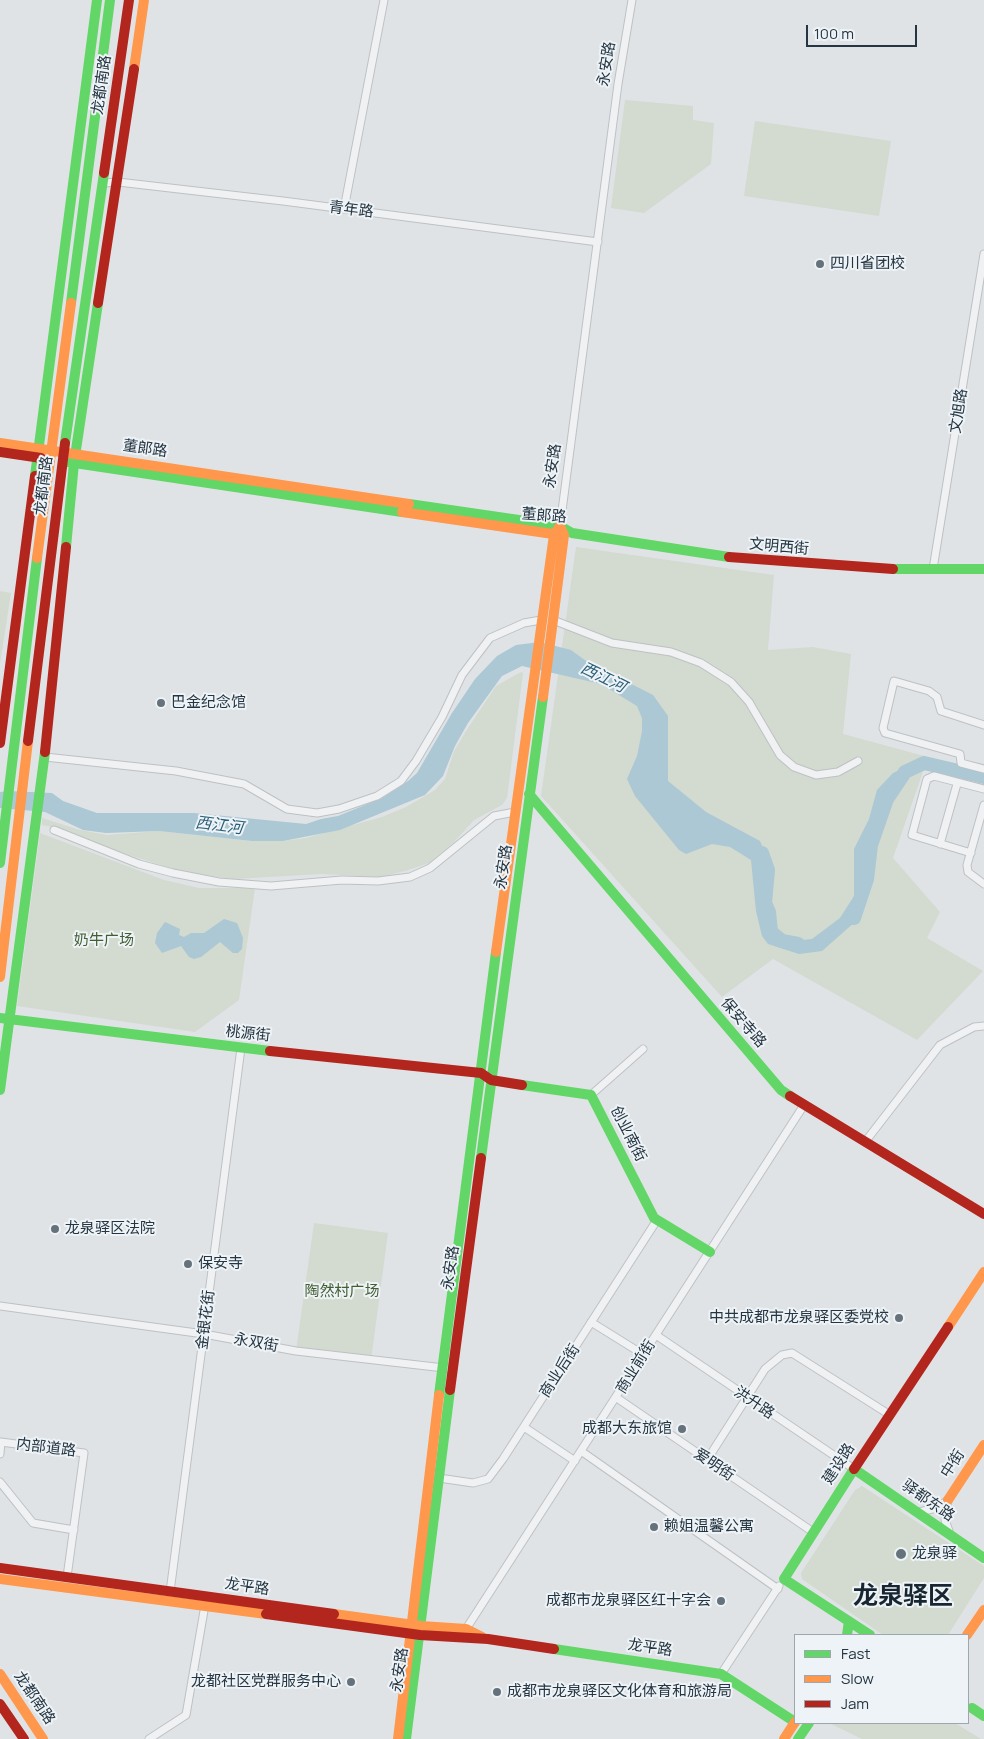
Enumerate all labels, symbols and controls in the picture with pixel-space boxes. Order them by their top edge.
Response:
scale bar [809,15,920,47]
text: 100 m [814,23,854,44]
street label: 永安路 [595,40,619,88]
street label: 龙都南路 [89,54,115,116]
street label: 青年路 [328,198,374,222]
place label: 四川省团校 [830,255,905,273]
marker: 四川省团校 [814,258,826,270]
street label: 文旭路 [947,387,971,435]
street label: 董郞路 [121,437,169,461]
street label: 永安路 [541,442,565,490]
street label: 龙都南路 [31,455,57,517]
street label: 董郞路 [521,505,567,527]
street label: 文明西街 [748,535,810,559]
water label: 西江河 [577,659,629,697]
place label: 巴金纪念馆 [171,694,246,712]
marker: 巴金纪念馆 [155,697,167,709]
water label: 西江河 [194,814,244,838]
street label: 永安路 [492,843,516,891]
park label: 奶牛广场 [74,932,134,950]
street label: 保安寺路 [717,994,769,1052]
street label: 桃源街 [225,1023,271,1045]
street label: 创业南街 [606,1103,650,1165]
place label: 龙泉驿区法院 [65,1220,155,1238]
marker: 龙泉驿区法院 [49,1223,61,1235]
street label: 永安路 [439,1244,463,1292]
place label: 保安寺 [198,1255,243,1273]
marker: 保安寺 [182,1258,194,1270]
park label: 陶然村广场 [305,1283,379,1301]
street label: 金银花街 [193,1289,219,1351]
place label: 中共成都市龙泉驿区委党校 [709,1309,889,1327]
marker: 中共成都市龙泉驿区委党校 [893,1312,905,1324]
street label: 永双街 [232,1330,280,1356]
street label: 商业前街 [612,1337,660,1397]
street label: 商业后街 [536,1341,584,1401]
street label: 洪升路 [730,1383,778,1423]
place label: 成都大东旅馆 [582,1420,672,1438]
marker: 成都大东旅馆 [676,1423,688,1435]
street label: 内部道路 [15,1435,77,1461]
street label: 建设路 [819,1440,859,1488]
street label: 爱明街 [690,1445,738,1485]
street label: 中街 [937,1447,969,1481]
street label: 驿都东路 [898,1476,958,1526]
place label: 赖姐温馨公寓 [664,1518,754,1536]
marker: 赖姐温馨公寓 [648,1521,660,1533]
place label: 龙泉驿 [912,1545,957,1563]
marker: 龙泉驿 [894,1547,908,1561]
street label: 龙平路 [223,1575,271,1599]
district label: 龙泉驿区 [853,1582,953,1612]
place label: 成都市龙泉驿区红十字会 [546,1592,711,1610]
marker: 成都市龙泉驿区红十字会 [715,1595,727,1607]
legend [794,1634,969,1724]
street label: 龙平路 [626,1636,674,1660]
text: Fast [841,1643,870,1664]
street label: 永安路 [388,1646,412,1694]
street label: 龙都南路 [10,1668,58,1728]
text: Slow [841,1668,874,1689]
place label: 龙都社区党群服务中心 [191,1673,341,1691]
marker: 龙都社区党群服务中心 [345,1676,357,1688]
place label: 成都市龙泉驿区文化体育和旅游局 [507,1683,732,1701]
marker: 成都市龙泉驿区文化体育和旅游局 [491,1686,503,1698]
text: Jam [841,1693,869,1714]

